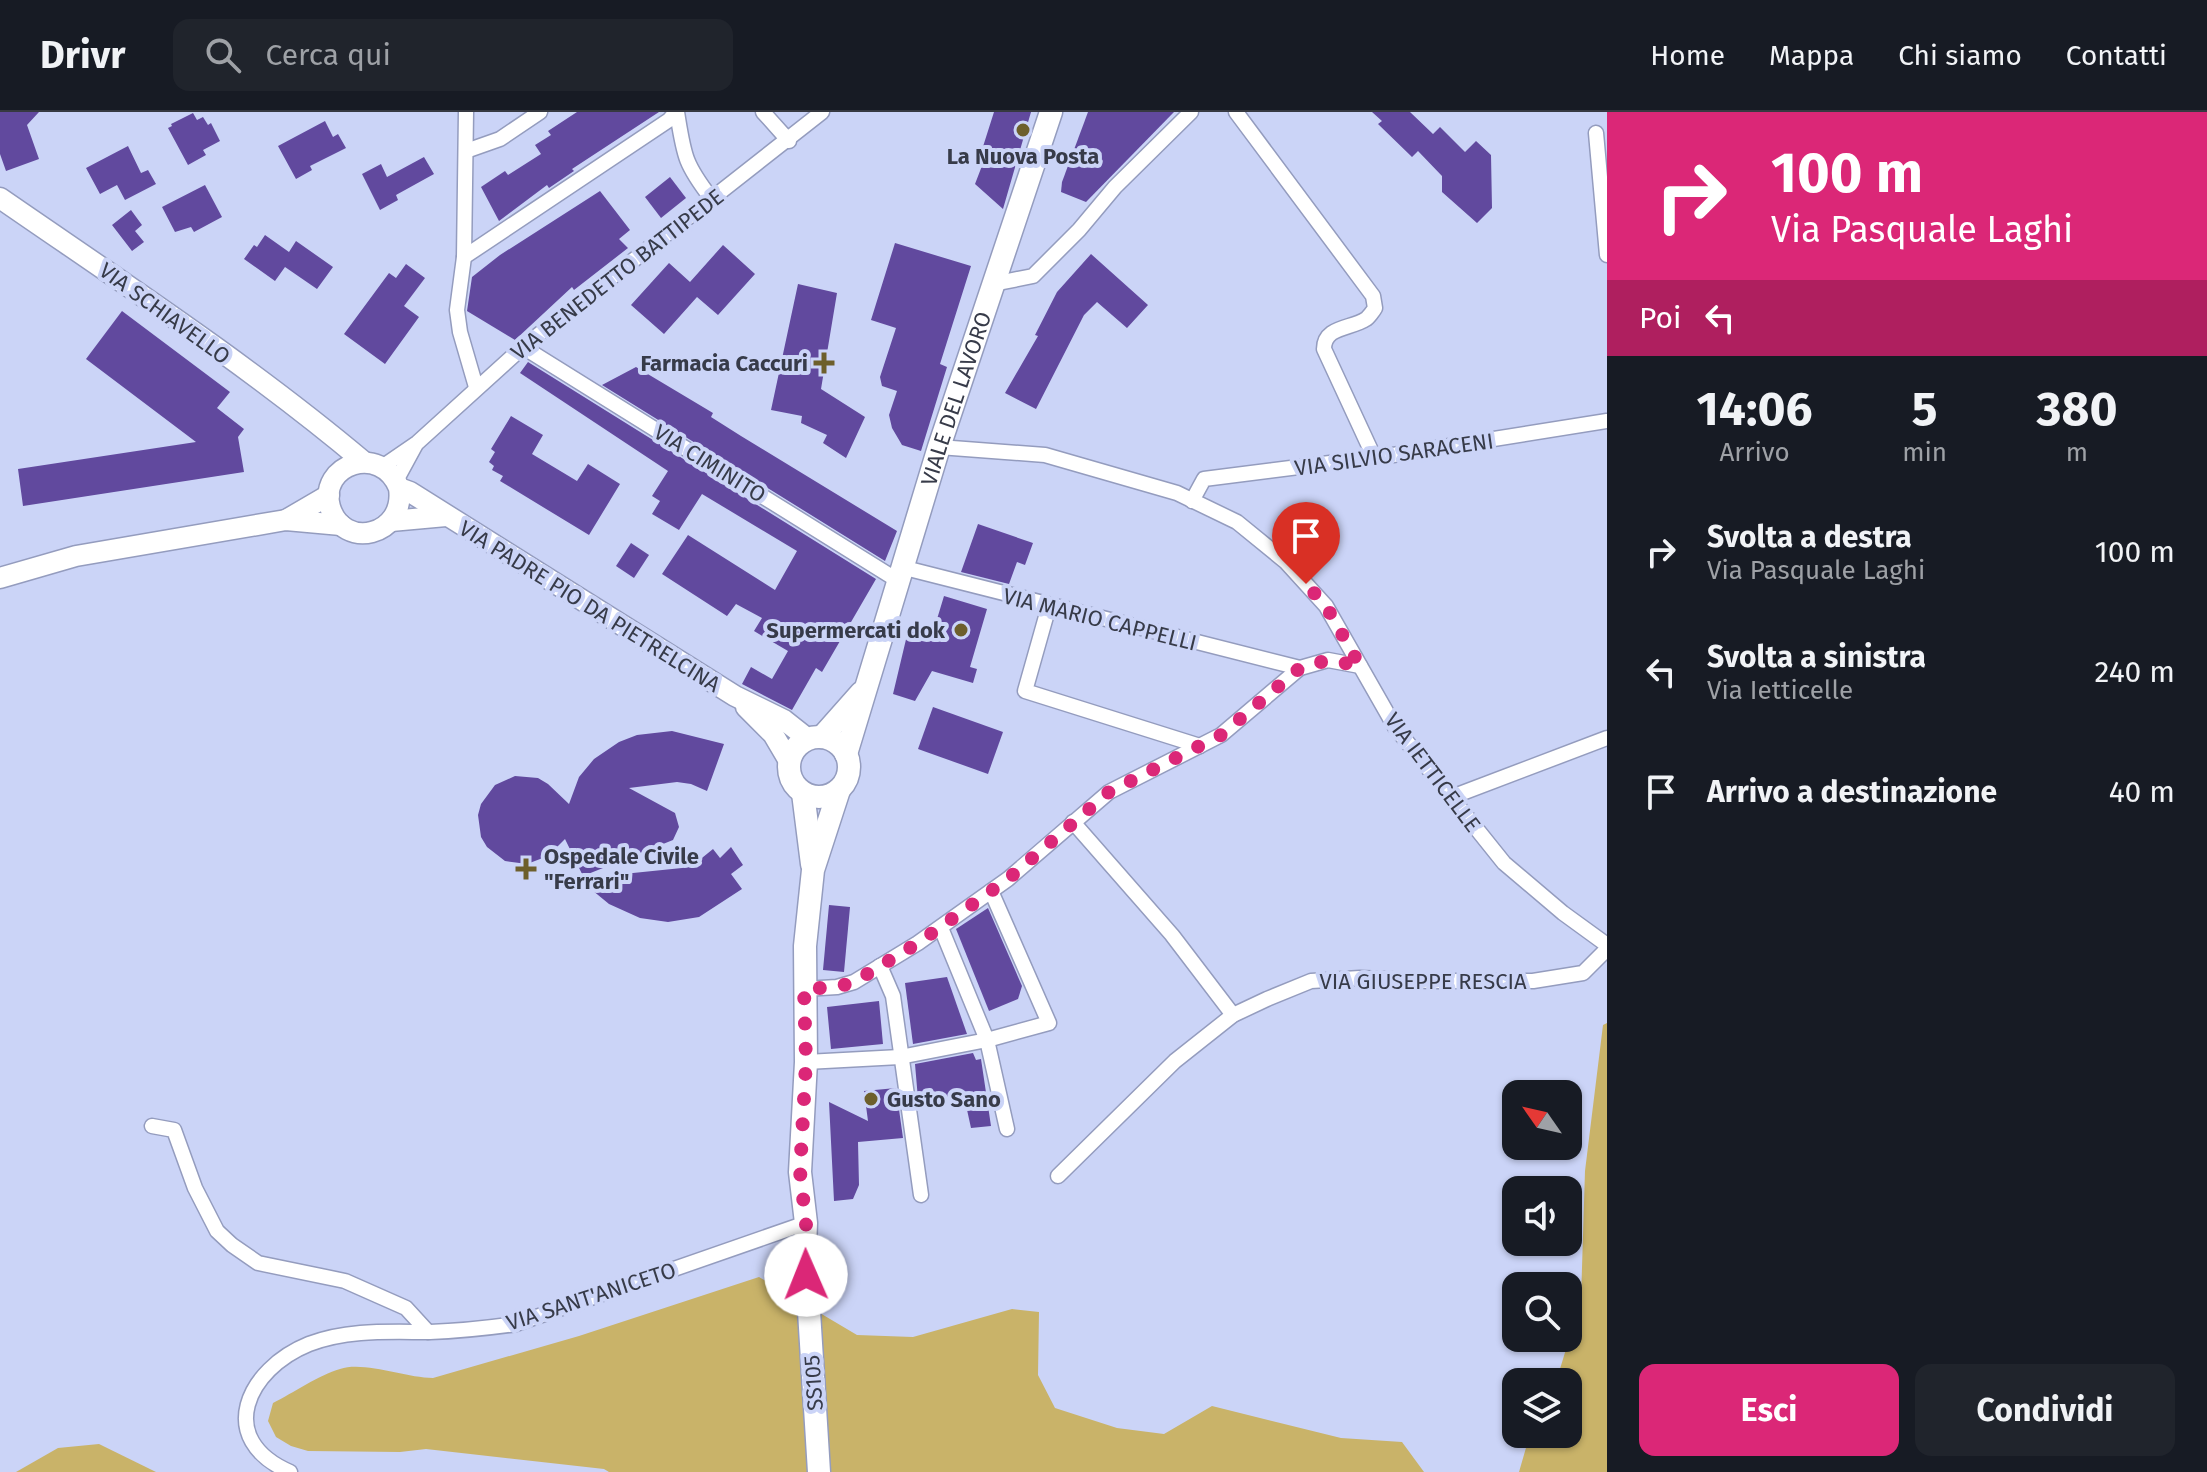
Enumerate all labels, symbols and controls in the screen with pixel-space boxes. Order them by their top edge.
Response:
search box [173,19,733,91]
text: Drivr [40,32,125,78]
icon: search [201,33,245,77]
text: Cerca qui [265,37,391,73]
text: Home [1650,39,1725,72]
text: Mappa [1769,39,1854,72]
text: Chi siamo [1898,39,2022,72]
text: Contatti [2066,39,2167,72]
marker: La Nuova Posta [1014,121,1032,139]
text: 100 m [1771,140,1923,207]
place label: La Nuova Posta [947,143,1099,170]
icon: right [1639,144,1743,248]
street label: VIA BENEDETTO BATTIPEDE [506,183,729,366]
text: Via Pasquale Laghi [1771,208,2073,252]
street label: VIA SCHIAVELLO [94,257,235,370]
icon: left [1698,296,1742,340]
text: Poi [1639,300,1682,336]
street label: VIALE DEL LAVORO [915,308,997,489]
place label: Farmacia Caccuri [641,350,808,377]
marker: Farmacia Caccuri [815,354,833,372]
text: 14:06 [1697,380,1813,438]
text: 5 [1912,380,1937,438]
text: 380 [2037,380,2117,438]
street label: VIA CIMINITO [649,418,771,509]
street label: VIA SILVIO SARACENI [1293,427,1495,482]
text: Arrivo [1719,437,1790,468]
text: min [1902,437,1947,468]
text: m [2066,437,2088,468]
pin [1272,502,1340,584]
icon: arrive [1284,514,1328,558]
street label: VIA PADRE PIO DA PIETRELCINA [454,515,726,698]
text: Svolta a destra [1707,519,1912,555]
icon: right [1639,530,1683,574]
text: 100 m [2095,534,2175,570]
text: Via Pasquale Laghi [1707,555,1925,586]
street label: VIA MARIO CAPPELLI [1000,582,1199,657]
place label: Supermercati dok [766,617,946,644]
marker: Supermercati dok [952,621,970,639]
text: Svolta a sinistra [1707,639,1926,675]
icon: left [1639,650,1683,694]
text: 240 m [2095,654,2175,690]
text: Via Ietticelle [1707,675,1853,706]
street label: VIA IETTICELLE [1379,707,1486,837]
icon: arrive [1639,770,1683,814]
text: Arrivo a destinazione [1707,774,1997,810]
text: 40 m [2109,774,2175,810]
place label: Ospedale Civile "Ferrari" [544,843,699,895]
marker: Ospedale Civile "Ferrari" [515,858,537,880]
street label: VIA GIUSEPPE RESCIA [1319,968,1527,995]
north arrow [1502,1080,1582,1160]
map controls [1502,1080,1582,1448]
place label: Gusto Sano [887,1086,1001,1113]
marker: Gusto Sano [862,1090,880,1108]
button: sound [1502,1176,1582,1256]
position arrow [764,1233,848,1317]
street label: VIA SANT'ANICETO [503,1256,679,1337]
button: search [1502,1272,1582,1352]
street label: SS105 [798,1354,829,1412]
button: Esci [1639,1364,1899,1456]
button: Condividi [1915,1364,2175,1456]
button: layers [1502,1368,1582,1448]

